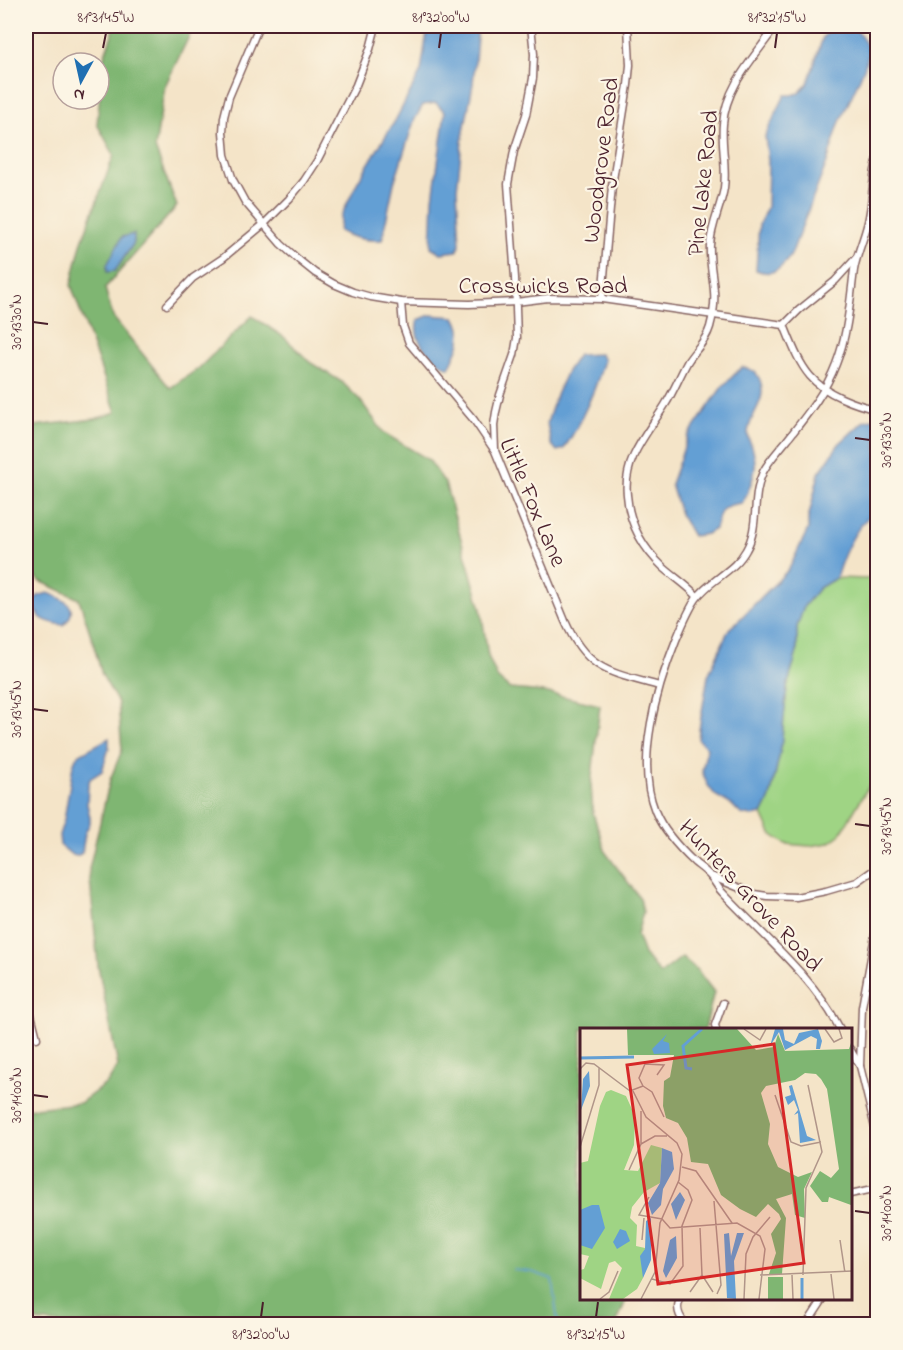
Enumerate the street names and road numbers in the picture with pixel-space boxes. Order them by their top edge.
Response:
street label: Woodgrove Road [575,75,630,245]
street label: Pine Lake Road [679,108,730,258]
street label: Crosswicks Road [458,270,628,305]
street label: Little Fox Lane [489,433,575,573]
street label: Hunters Grove Road [669,812,830,981]

